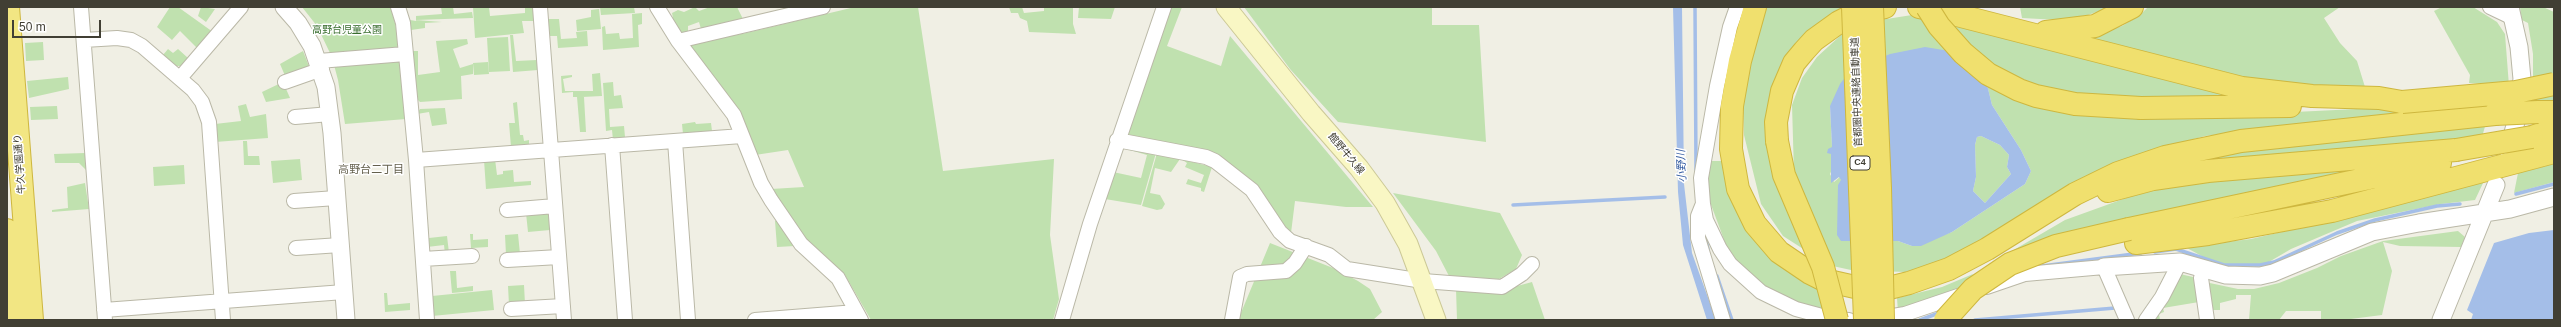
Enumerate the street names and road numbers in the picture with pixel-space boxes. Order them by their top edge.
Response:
street label: 首都圏中央連絡自動車道 [1849,37,1865,147]
street label: 館野牛久線 [1325,131,1367,177]
street label: 牛久学園通り [12,134,28,194]
road number: C4 [1850,156,1870,170]

